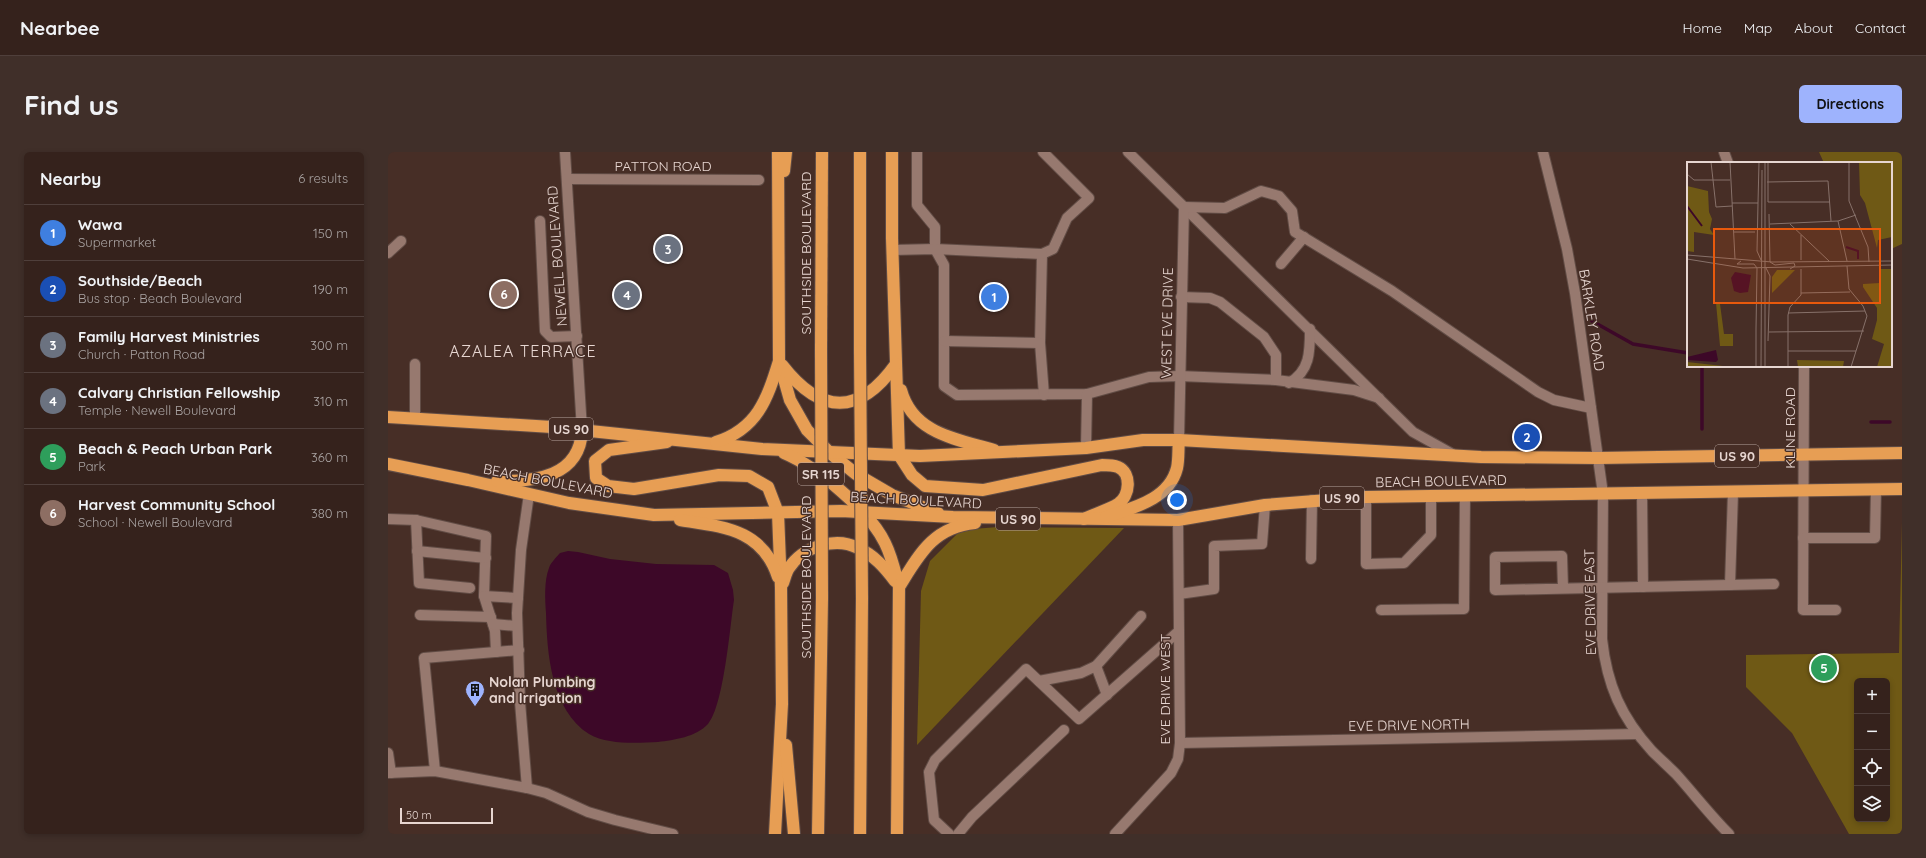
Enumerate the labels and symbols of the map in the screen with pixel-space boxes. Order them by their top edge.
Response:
street label: PATTON ROAD [615,157,711,175]
inset map [1687,162,1892,367]
street label: SOUTHSIDE BOULEVARD [797,172,815,334]
street label: NEWELL BOULEVARD [543,185,571,327]
pin: 3 [655,234,681,264]
street label: WEST EVE DRIVE [1157,267,1177,379]
street label: BARKLEY ROAD [1575,268,1609,372]
pin: 6 [491,279,517,309]
pin: 4 [614,280,640,310]
pin: 1 [981,282,1007,312]
district label: AZALEA TERRACE [449,341,597,361]
street label: KLINE ROAD [1781,387,1799,469]
road number: US 90 [549,418,593,440]
pin: 2 [1514,422,1540,452]
road number: US 90 [1715,445,1759,467]
street label: BEACH BOULEVARD [482,460,614,502]
road number: SR 115 [798,463,844,485]
street label: BEACH BOULEVARD [1375,471,1507,491]
road number: US 90 [1320,487,1364,509]
street label: BEACH BOULEVARD [850,488,982,512]
your location [1167,490,1187,510]
street label: SOUTHSIDE BOULEVARD [797,496,815,658]
road number: US 90 [996,508,1040,530]
street label: EVE DRIVE EAST [1580,549,1600,655]
street label: EVE DRIVE WEST [1156,634,1174,744]
pin: 5 [1811,653,1837,683]
place label: Nolan Plumbing and Irrigation [489,673,596,707]
building icon: Nolan Plumbing and Irrigation [464,679,486,707]
street label: EVE DRIVE NORTH [1348,715,1470,735]
scale bar [400,806,493,825]

